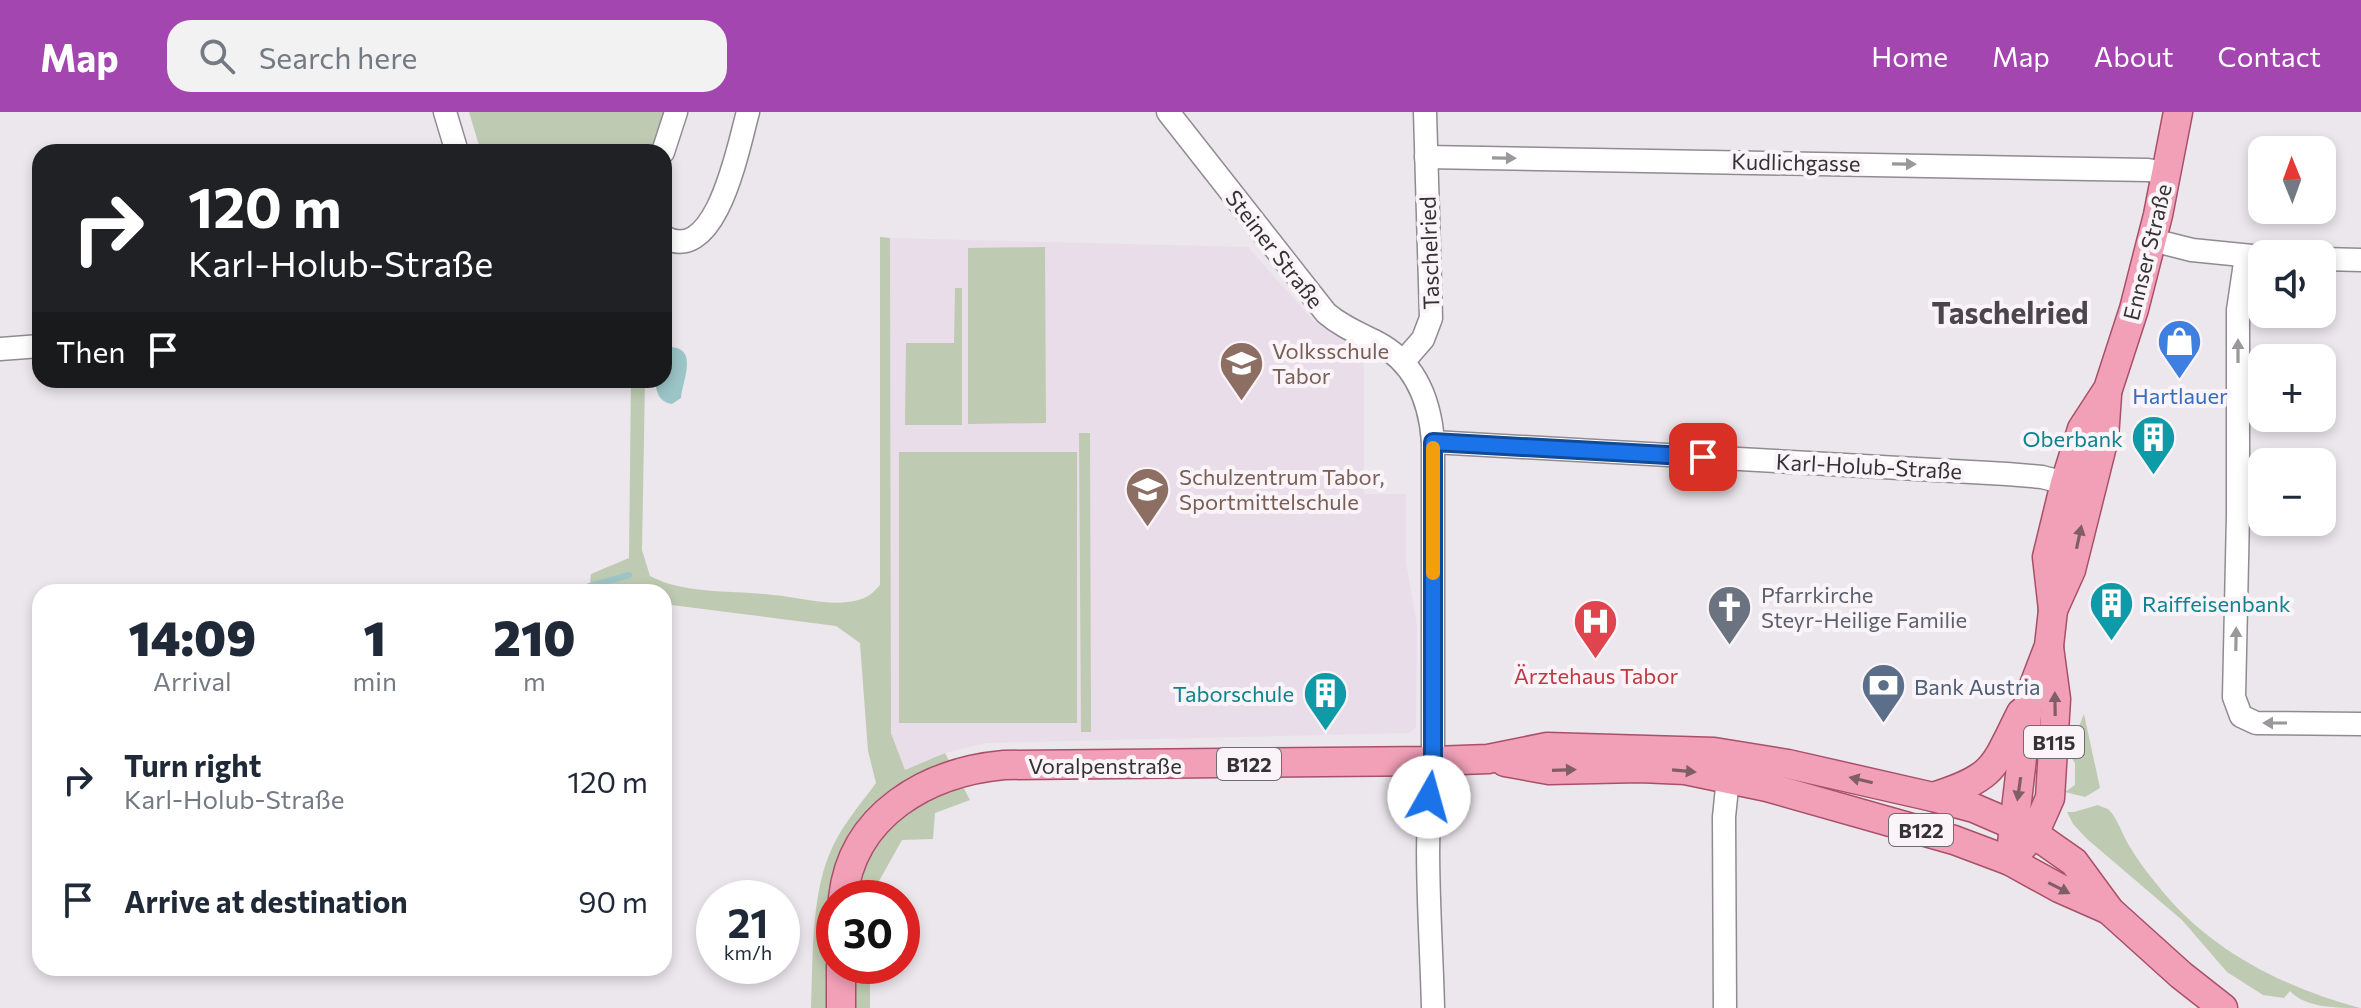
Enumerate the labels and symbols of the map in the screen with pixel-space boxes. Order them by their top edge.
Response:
north arrow [2248,136,2336,224]
street label: Kudlichgasse [1731,147,1861,177]
one-way arrow [1492,152,1517,164]
one-way arrow [1892,158,1917,170]
street label: Ennser Straße [2117,181,2177,323]
street label: Steiner Straße [1220,184,1330,314]
street label: Taschelried [1414,196,1444,310]
district label: Taschelried [1931,293,2089,330]
shop icon: Hartlauer [2156,318,2204,381]
place label: Volksschule Tabor [1272,337,1389,389]
one-way arrow [2232,338,2244,363]
school or university icon: Volksschule Tabor [1217,339,1265,402]
place label: Hartlauer [2132,382,2228,409]
building icon: Oberbank [2130,414,2178,477]
pin [1669,423,1737,491]
place label: Oberbank [2023,425,2123,452]
street label: Karl-Holub-Straße [1775,448,1963,484]
place label: Schulzentrum Tabor, Sportmittelschule [1179,463,1385,515]
school or university icon: Schulzentrum Tabor, Sportmittelschule [1124,465,1172,528]
one-way arrow [2073,524,2086,549]
building icon: Raiffeisenbank [2087,579,2135,642]
place label: Pfarrkirche Steyr-Heilige Familie [1761,581,1967,633]
church icon: Pfarrkirche Steyr-Heilige Familie [1706,583,1754,646]
place label: Raiffeisenbank [2142,590,2291,617]
hospital icon: Ärztehaus Tabor [1572,598,1620,661]
one-way arrow [2229,626,2242,651]
place label: Ärztehaus Tabor [1514,662,1679,689]
bank icon: Bank Austria [1859,662,1907,725]
building icon: Taborschule [1301,669,1349,732]
place label: Bank Austria [1914,673,2041,700]
place label: Taborschule [1173,680,1294,707]
one-way arrow [2049,691,2061,716]
one-way arrow [2262,717,2287,729]
road number: B115 [2024,726,2084,758]
road number: B122 [1217,748,1281,780]
street label: Voralpenstraße [1028,752,1182,779]
position arrow [1387,755,1471,839]
one-way arrow [1552,763,1577,776]
one-way arrow [1672,765,1697,778]
one-way arrow [1848,773,1873,786]
one-way arrow [2012,776,2025,801]
road number: B122 [1889,814,1953,846]
speed limit sign: 30 [816,880,920,984]
one-way arrow [2048,881,2071,894]

